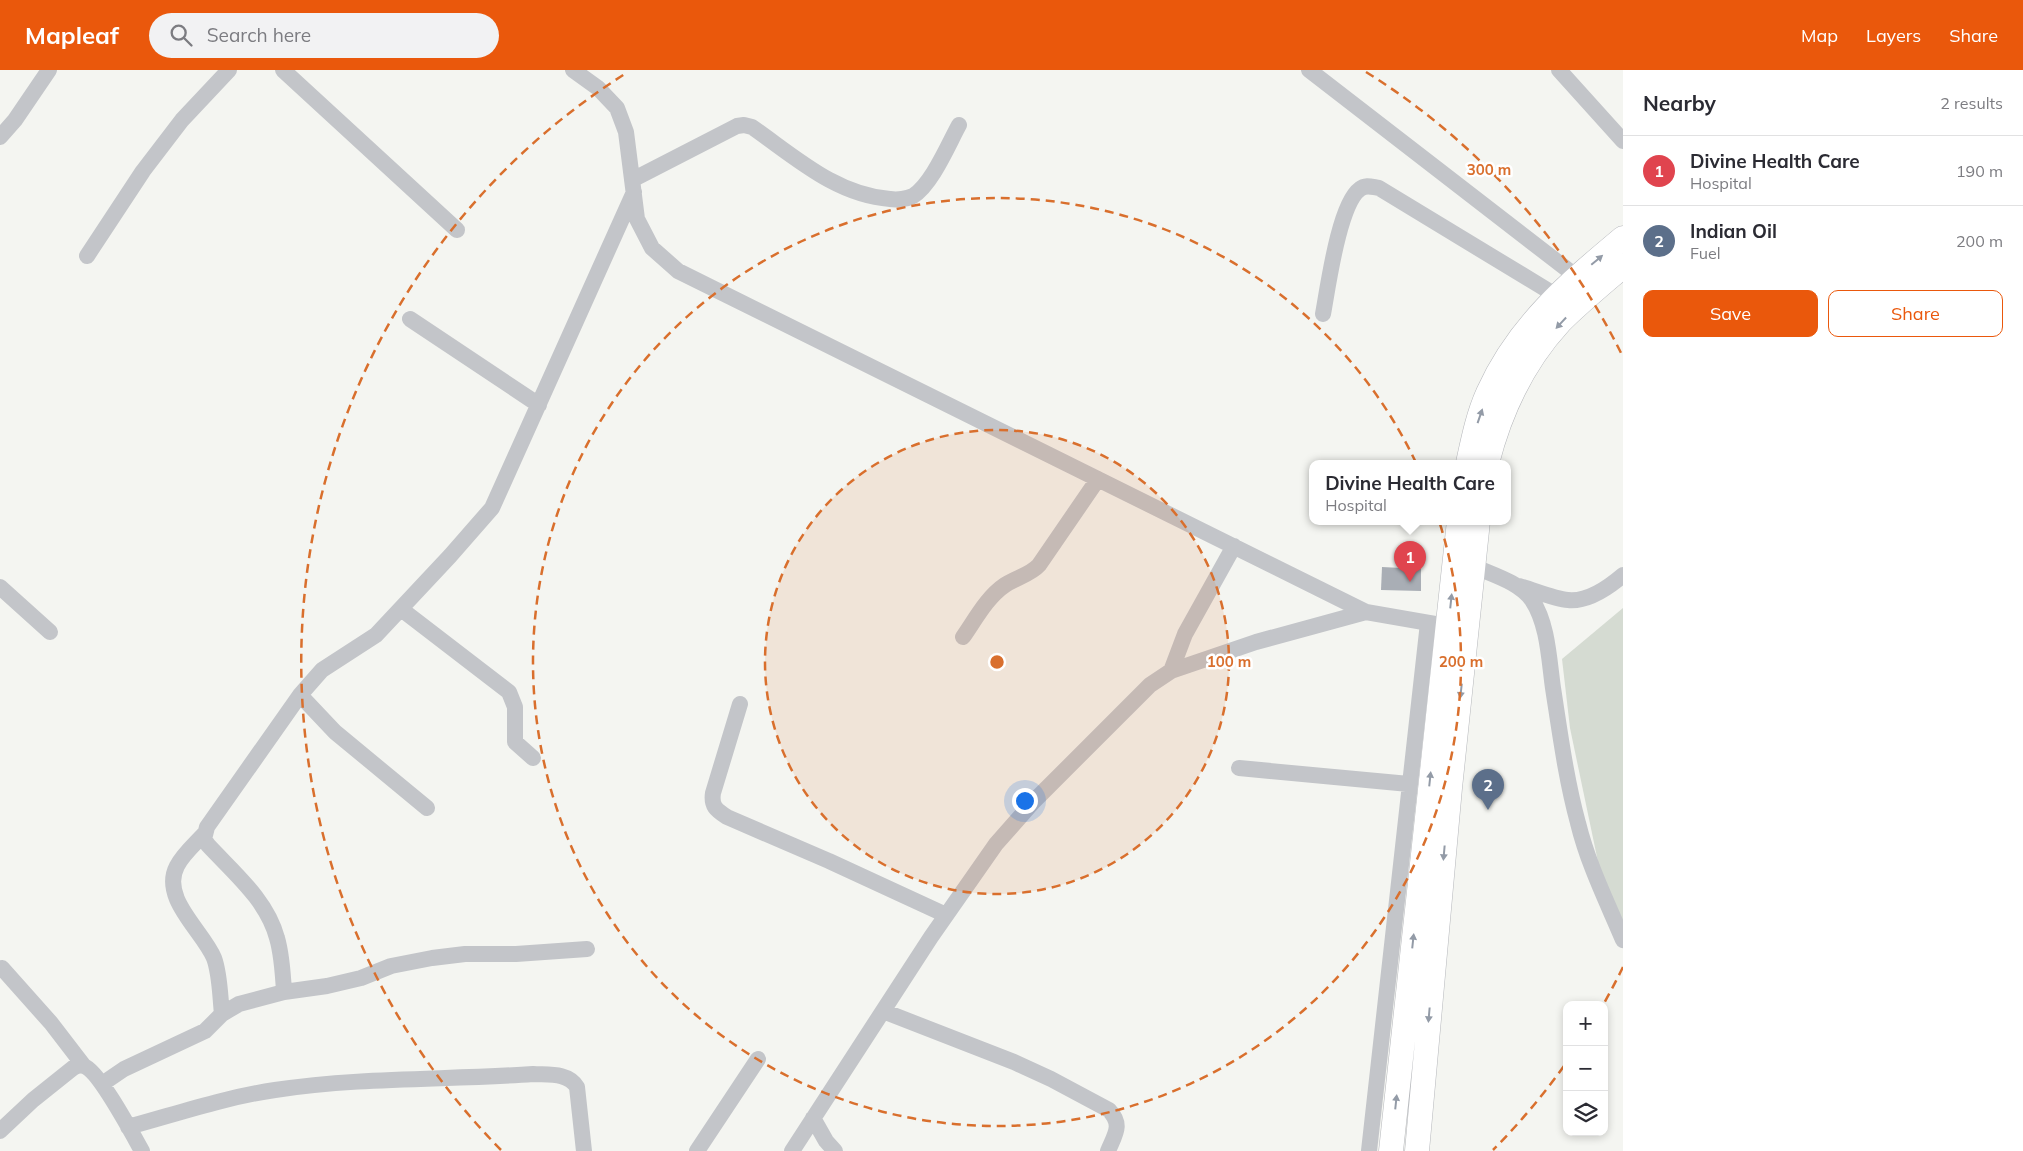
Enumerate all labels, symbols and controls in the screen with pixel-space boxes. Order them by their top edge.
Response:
search box [149,13,499,58]
text: Mapleaf [25,20,119,50]
icon: search [167,21,195,49]
text: Search here [207,23,311,47]
text: Map [1801,24,1838,47]
text: Layers [1866,24,1921,47]
text: Share [1949,24,1998,47]
text: Nearby [1643,90,1716,116]
text: 2 results [1940,93,2003,113]
text: Divine Health Care [1690,149,1860,173]
text: 300 m [1467,160,1511,179]
text: 1 [1654,161,1664,181]
text: 190 m [1956,161,2003,181]
text: Hospital [1690,173,1752,193]
text: Indian Oil [1690,219,1777,243]
text: 2 [1654,231,1664,251]
text: 200 m [1956,231,2003,251]
text: Fuel [1690,243,1721,263]
one-way arrow [1590,255,1603,266]
button: Save [1643,290,1818,337]
button: Share [1828,290,2003,337]
one-way arrow [1555,316,1567,328]
one-way arrow [1477,408,1485,423]
popup [1309,460,1511,525]
text: Divine Health Care [1325,471,1495,495]
text: Hospital [1325,495,1387,515]
pin: 1 [1394,541,1426,582]
one-way arrow [1447,592,1455,608]
text: 100 m [1207,652,1251,671]
text: 200 m [1439,652,1483,671]
centre of rings [988,653,1006,671]
one-way arrow [1457,683,1465,699]
pin: 2 [1472,769,1504,810]
one-way arrow [1426,771,1434,787]
your location [1012,788,1038,814]
one-way arrow [1440,845,1448,861]
one-way arrow [1409,933,1417,949]
map controls [1563,1001,1608,1136]
button: + [1563,1001,1608,1046]
one-way arrow [1425,1007,1433,1023]
button: − [1563,1046,1608,1091]
button: layers [1563,1091,1608,1136]
one-way arrow [1392,1094,1400,1110]

